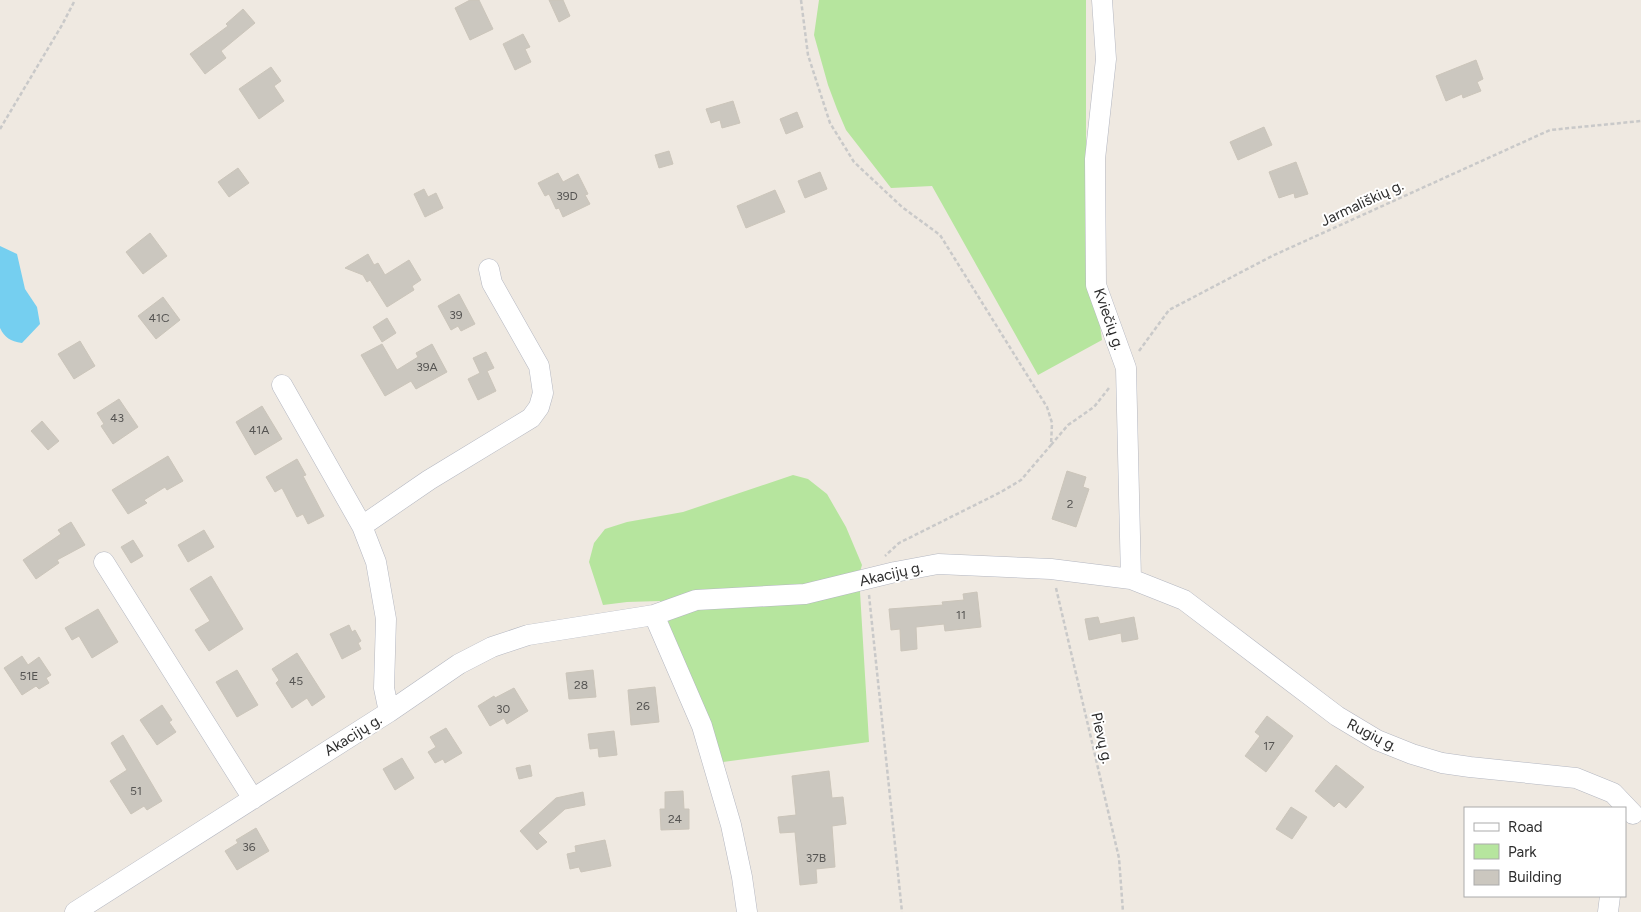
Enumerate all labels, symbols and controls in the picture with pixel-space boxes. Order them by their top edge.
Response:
street label: Jarmališkių g. [1318,176,1406,230]
house number: 39D [556,189,578,203]
street label: Kviečių g. [1090,286,1128,352]
house number: 39 [449,308,463,322]
house number: 41C [148,311,170,325]
house number: 39A [416,360,438,374]
house number: 43 [110,411,124,425]
house number: 41A [249,423,269,437]
house number: 2 [1067,497,1073,511]
street label: Akacijų g. [858,558,924,590]
house number: 11 [956,608,966,622]
house number: 51E [20,669,38,683]
house number: 45 [289,674,303,688]
house number: 28 [574,678,588,692]
house number: 26 [636,699,650,713]
house number: 30 [496,702,510,716]
street label: Akacijų g. [321,710,385,760]
street label: Pievų g. [1087,711,1117,765]
street label: Rugių g. [1344,715,1400,755]
house number: 17 [1263,739,1275,753]
house number: 51 [130,784,142,798]
legend [1464,807,1626,897]
house number: 24 [668,812,683,826]
text: Road [1508,818,1543,836]
house number: 36 [242,840,256,854]
text: Park [1508,843,1537,861]
house number: 37B [806,851,826,865]
text: Building [1508,868,1562,886]

